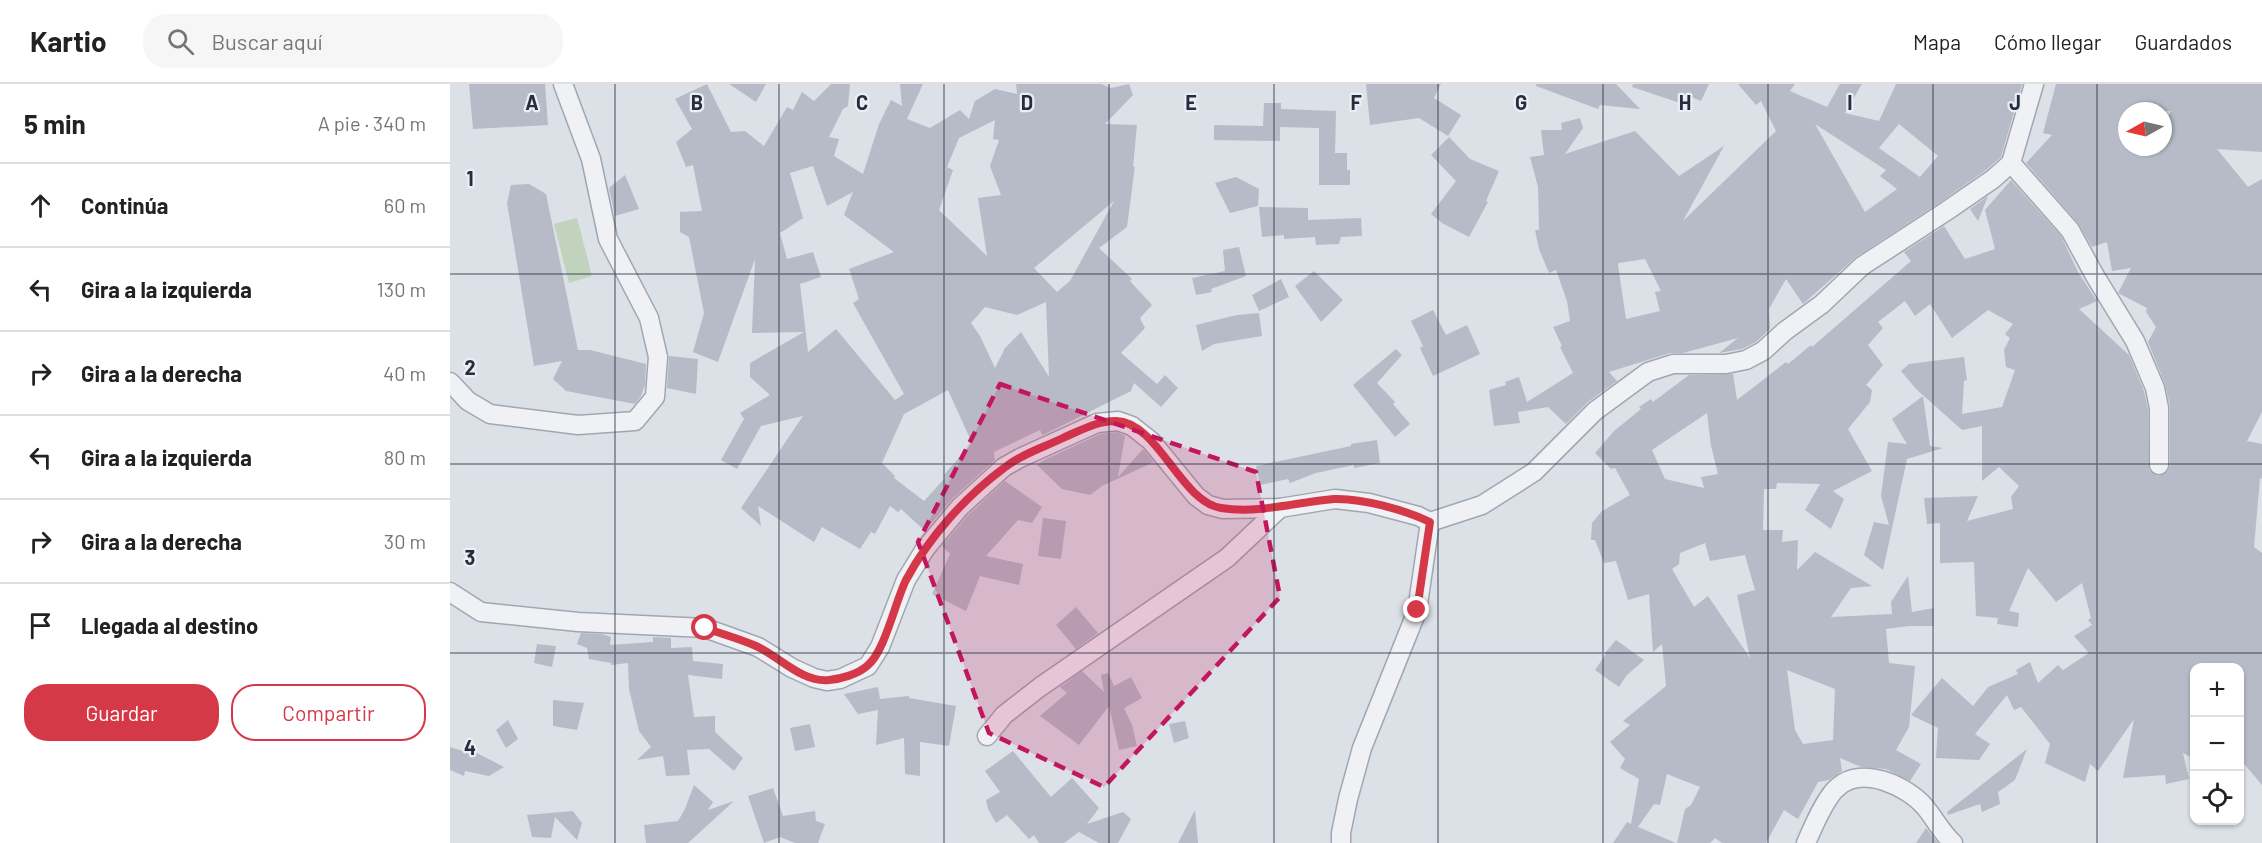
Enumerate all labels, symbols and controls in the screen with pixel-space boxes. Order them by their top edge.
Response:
search box [143,14,563,68]
text: Kartio [30,24,107,58]
icon: search [164,25,197,58]
text: Buscar aquí [212,28,322,54]
text: Mapa [1913,29,1961,54]
text: Cómo llegar [1994,29,2101,54]
text: Guardados [2134,29,2232,54]
text: A [525,90,539,114]
text: B [691,90,703,114]
text: C [856,90,868,114]
text: D [1021,90,1033,114]
text: E [1185,90,1197,114]
text: F [1350,90,1362,114]
text: G [1515,90,1527,114]
text: H [1679,90,1691,114]
text: I [1847,90,1853,114]
text: J [2009,90,2021,114]
north arrow [2118,102,2172,156]
text: 5 min [24,108,86,139]
text: A pie · 340 m [318,111,426,135]
text: 1 [466,166,474,190]
icon: ahead [24,189,57,222]
text: Continúa [81,192,168,218]
text: 60 m [384,193,426,217]
icon: left [24,273,57,306]
text: Gira a la izquierda [81,276,252,302]
text: 130 m [377,277,426,301]
text: 2 [464,355,476,379]
icon: right [24,357,57,390]
text: Gira a la derecha [81,360,242,386]
text: 40 m [383,361,426,385]
icon: left [24,441,57,474]
text: Gira a la izquierda [81,444,252,470]
text: 80 m [384,445,426,469]
icon: right [24,525,57,558]
text: Gira a la derecha [81,528,242,554]
text: 30 m [384,529,426,553]
text: 3 [465,545,475,569]
route end [1403,596,1429,622]
icon: arrive [24,609,57,642]
text: Llegada al destino [81,612,258,638]
route start [691,614,717,640]
map controls [2190,663,2244,825]
button: + [2190,663,2244,717]
button: Guardar [24,684,219,741]
button: Compartir [231,684,426,741]
button: − [2190,717,2244,771]
text: 4 [464,735,476,759]
button: locate [2190,771,2244,825]

